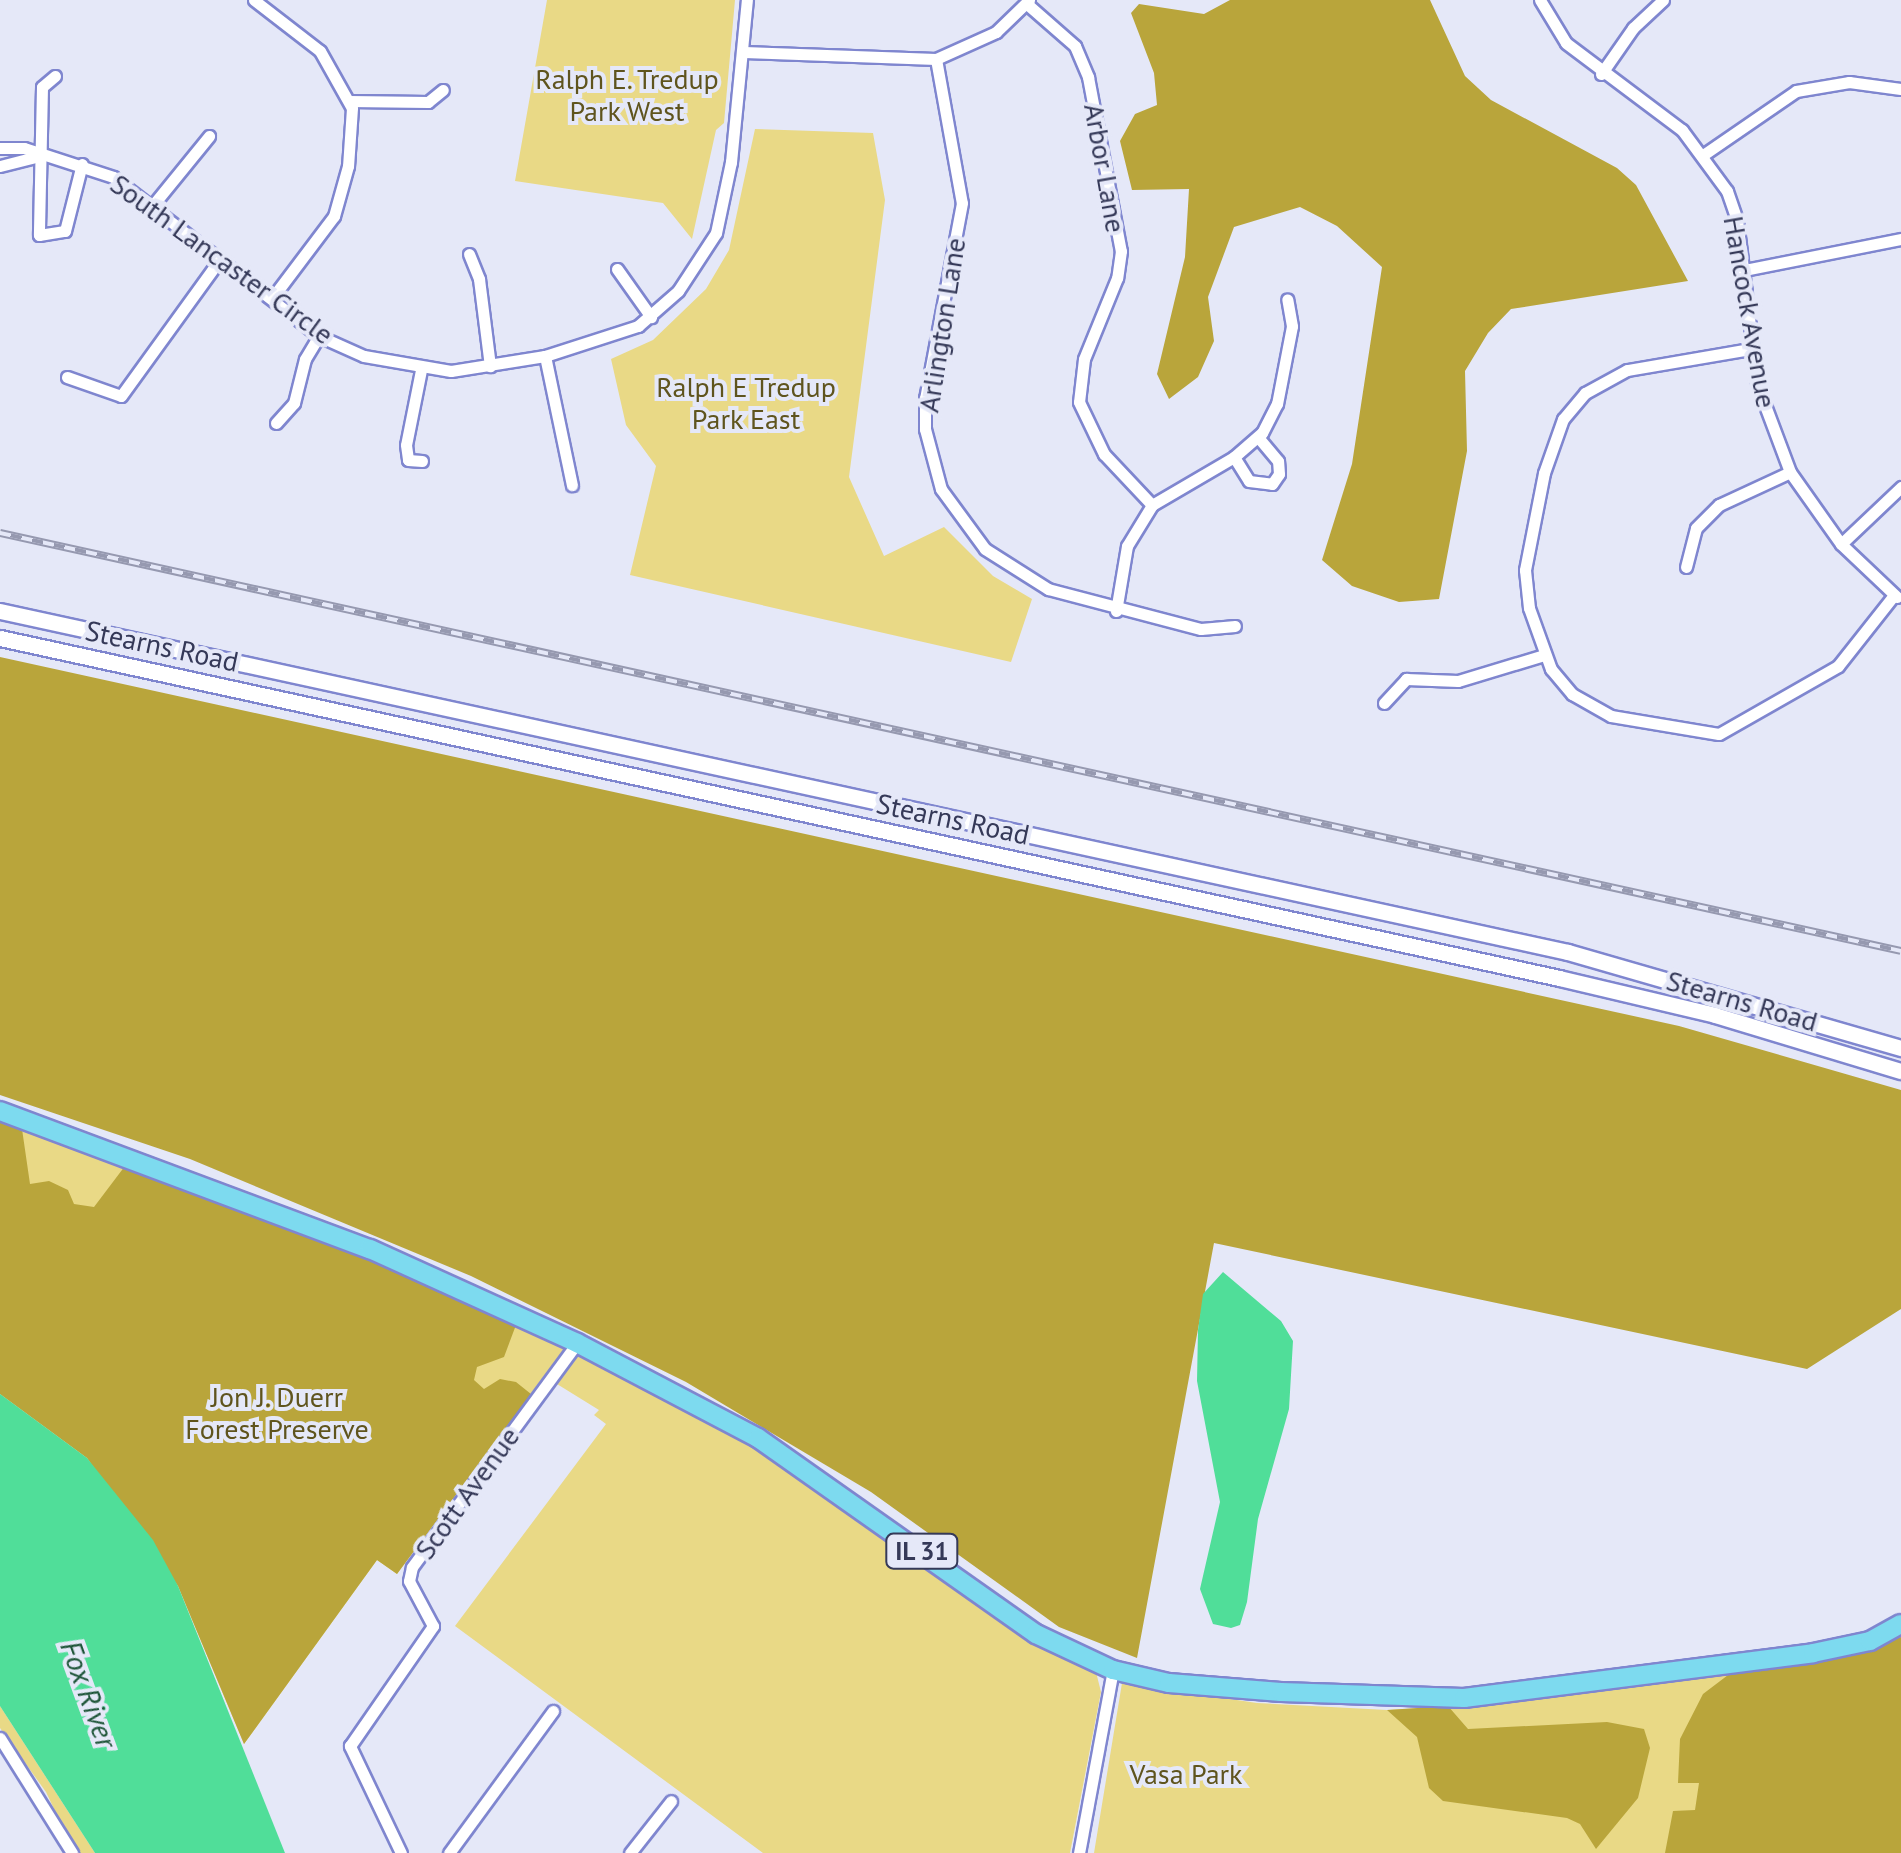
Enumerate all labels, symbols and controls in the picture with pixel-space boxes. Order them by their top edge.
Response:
park label: Ralph E. Tredup Park West [534,62,720,128]
street label: Arbor Lane [1077,101,1133,235]
street label: South Lancaster Circle [104,167,340,351]
street label: Hancock Avenue [1716,213,1784,411]
street label: Arlington Lane [912,235,972,415]
park label: Ralph E Tredup Park East [656,370,836,436]
street label: Stearns Road [82,613,242,679]
street label: Stearns Road [873,786,1033,852]
street label: Stearns Road [1663,963,1821,1039]
park label: Jon J. Duerr Forest Preserve [185,1380,369,1446]
street label: Scott Avenue [408,1420,526,1566]
road number: IL 31 [884,1531,960,1571]
water label: Fox River [53,1635,125,1753]
park label: Vasa Park [1129,1757,1243,1791]

